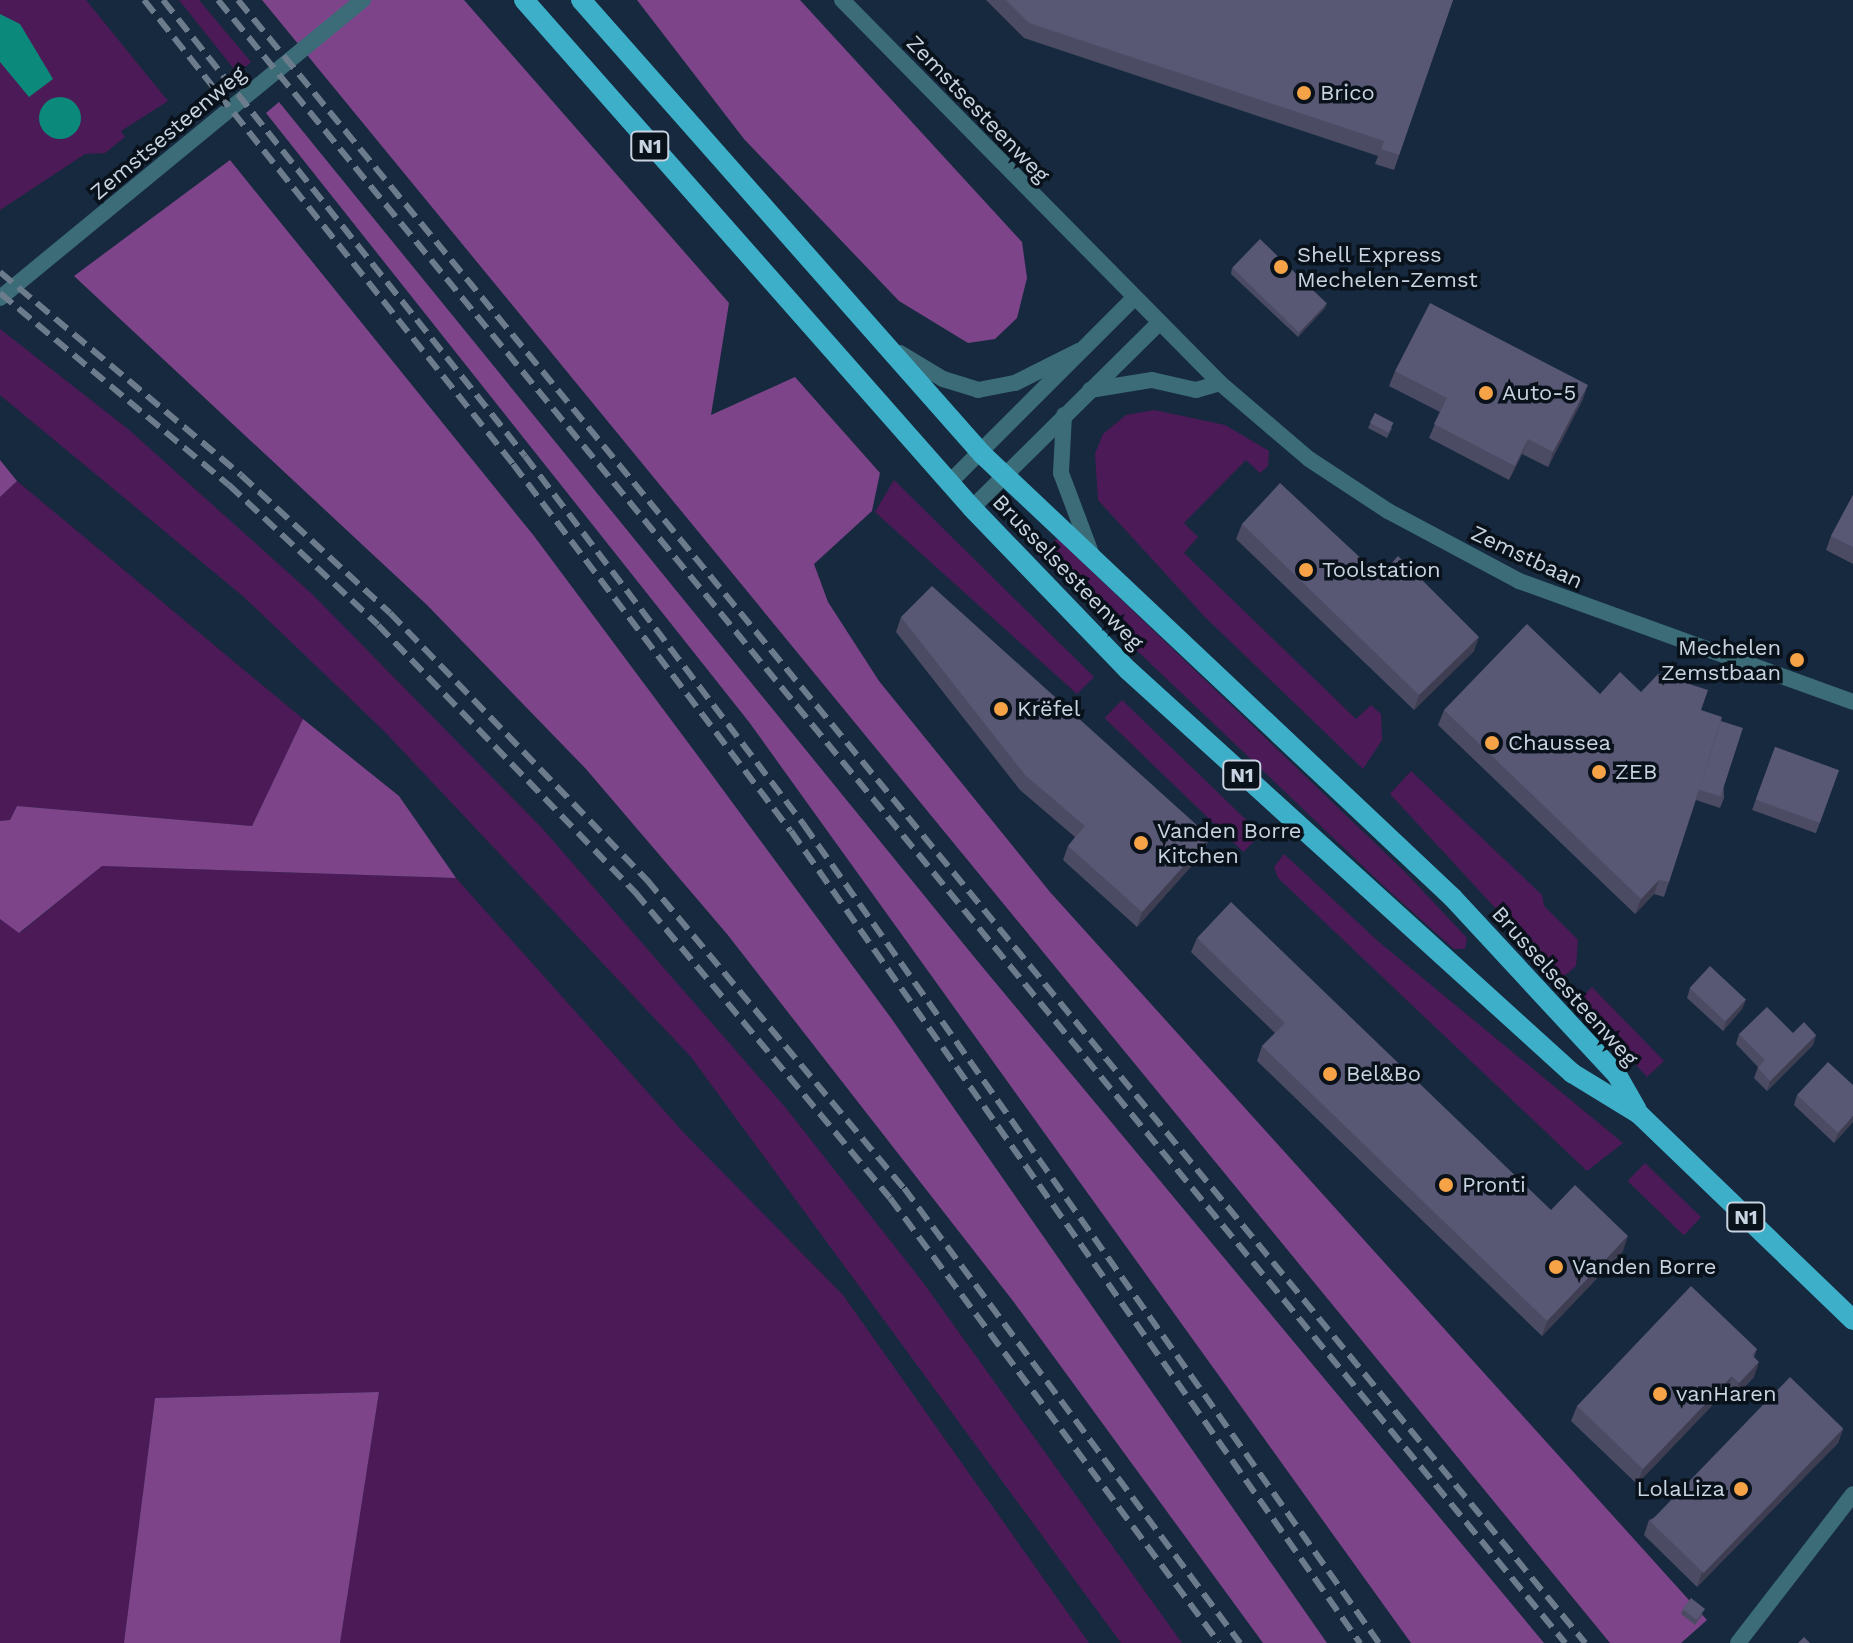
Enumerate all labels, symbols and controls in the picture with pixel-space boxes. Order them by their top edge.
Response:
street label: Zemstsesteenweg [901,30,1055,188]
street label: Zemstsesteenweg [85,60,251,206]
place label: Brico [1320,80,1375,106]
marker: Brico [1295,84,1313,102]
road number: N1 [630,130,670,162]
place label: Shell Express Mechelen-Zemst [1297,241,1478,292]
marker: Shell Express Mechelen-Zemst [1272,258,1290,276]
place label: Auto-5 [1502,380,1576,406]
marker: Auto-5 [1477,384,1495,402]
street label: Brusselsesteenweg [987,489,1149,655]
street label: Zemstbaan [1467,520,1587,594]
place label: Toolstation [1322,557,1441,583]
marker: Toolstation [1297,561,1315,579]
place label: Mechelen Zemstbaan [1661,634,1781,686]
marker: Mechelen Zemstbaan [1788,651,1806,669]
place label: Krëfel [1017,696,1080,722]
marker: Krëfel [992,700,1010,718]
place label: Chaussea [1508,730,1611,756]
marker: Chaussea [1483,734,1501,752]
road number: N1 [1222,759,1262,791]
place label: ZEB [1615,759,1657,785]
marker: ZEB [1590,763,1608,781]
place label: Vanden Borre Kitchen [1157,817,1301,868]
marker: Vanden Borre Kitchen [1132,834,1150,852]
street label: Brusselsesteenweg [1486,901,1644,1071]
place label: Bel&Bo [1346,1061,1421,1087]
marker: Bel&Bo [1321,1065,1339,1083]
place label: Pronti [1462,1172,1526,1198]
marker: Pronti [1437,1176,1455,1194]
road number: N1 [1726,1201,1766,1233]
place label: Vanden Borre [1572,1254,1716,1280]
marker: Vanden Borre [1547,1258,1565,1276]
place label: vanHaren [1676,1381,1777,1407]
marker: vanHaren [1651,1385,1669,1403]
place label: LolaLiza [1637,1476,1725,1502]
marker: LolaLiza [1732,1480,1750,1498]

